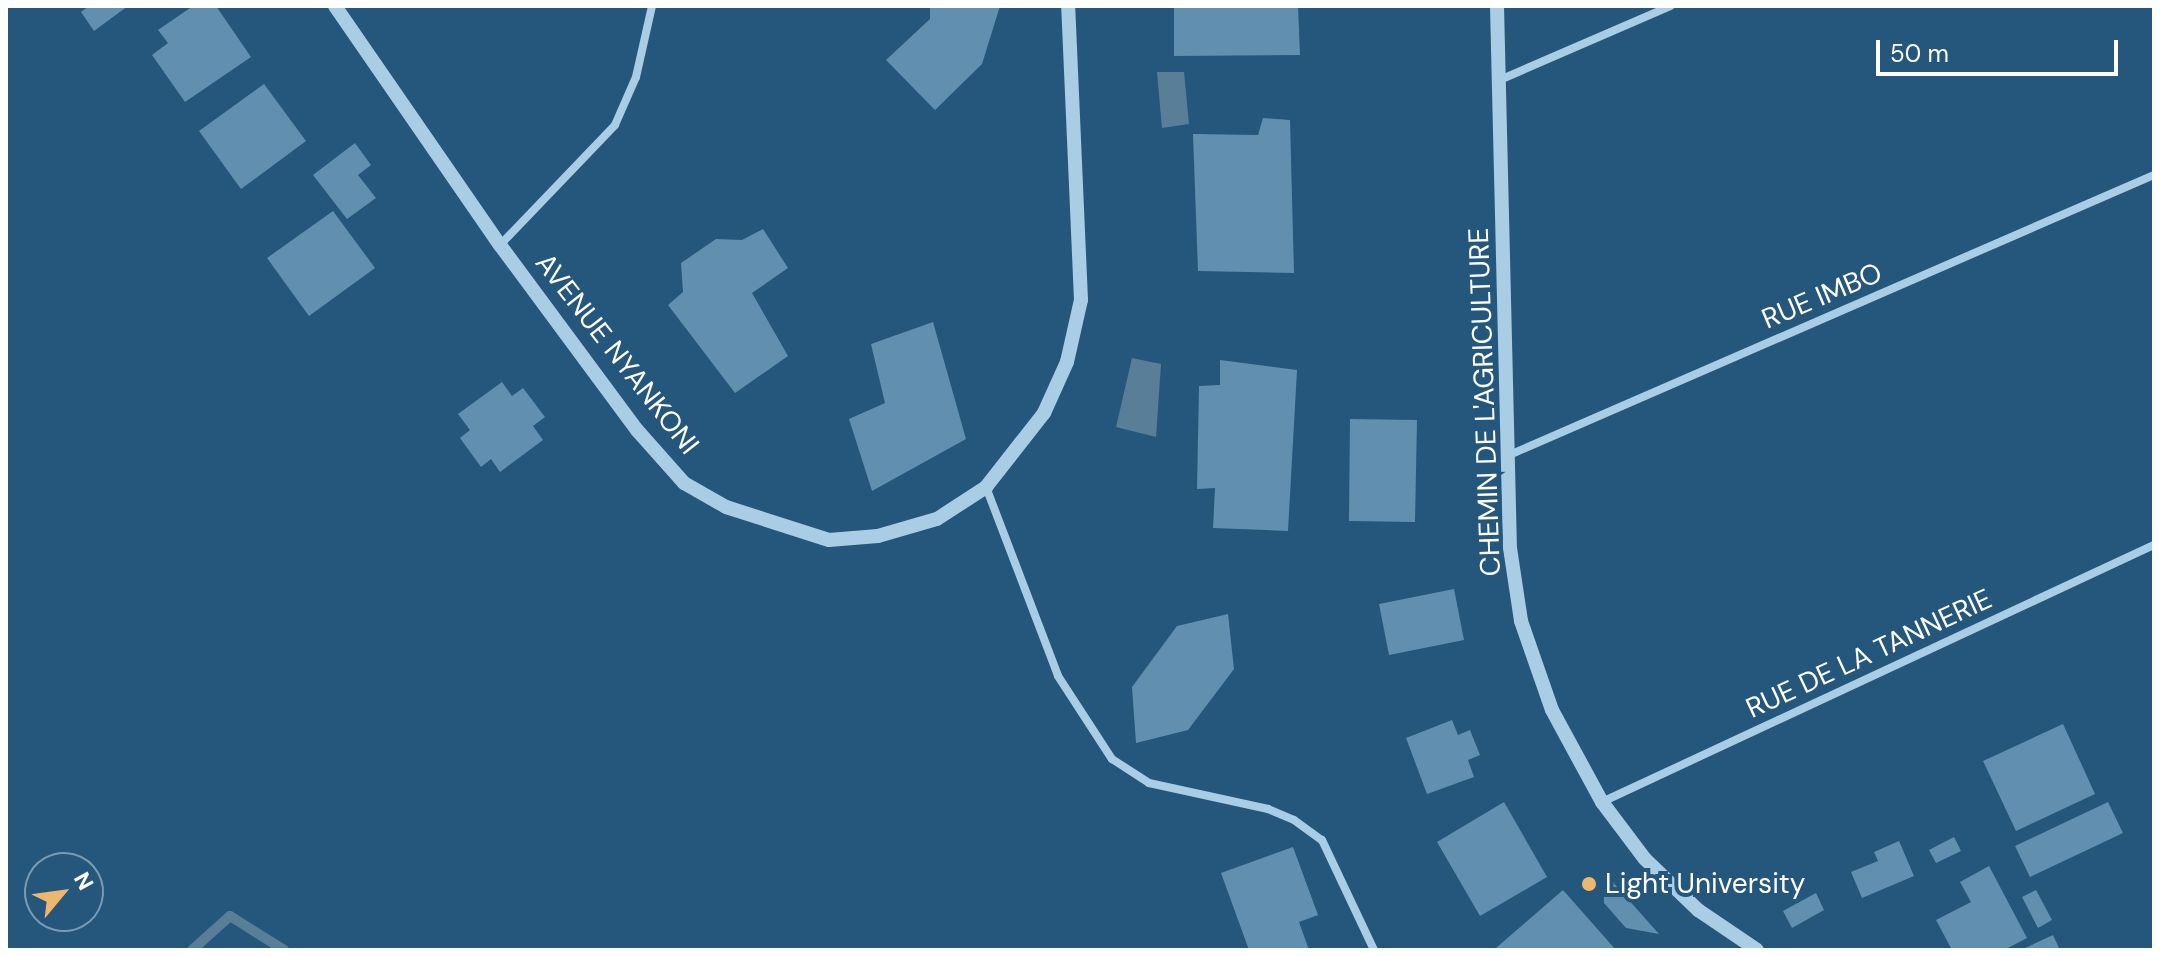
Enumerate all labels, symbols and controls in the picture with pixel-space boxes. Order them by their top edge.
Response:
scale bar [1880,24,2122,74]
text: 50 m [1890,38,1949,69]
street label: CHEMIN DE L'AGRICULTURE [1462,227,1508,577]
street label: AVENUE NYANKONI [528,247,706,461]
street label: RUE IMBO [1757,256,1887,336]
street label: RUE DE LA TANNERIE [1741,582,1997,726]
north arrow [24,852,104,932]
text: N [67,867,100,895]
place label: Light University [1605,867,1805,901]
marker: Light University [1580,875,1598,893]

